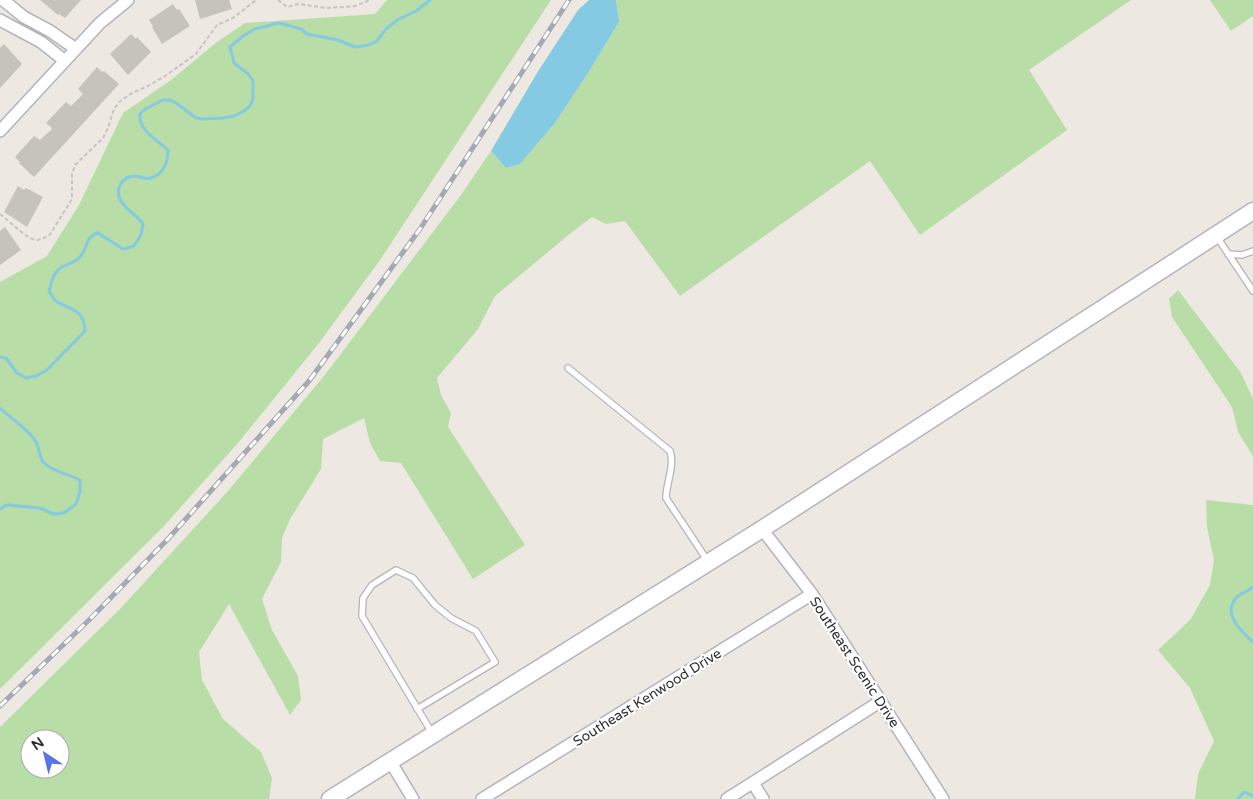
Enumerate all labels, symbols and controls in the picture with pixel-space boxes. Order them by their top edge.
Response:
street label: Southeast Scenic Drive [806,594,903,731]
street label: Southeast Kenwood Drive [570,645,725,750]
north arrow [20,729,70,779]
text: N [28,734,47,754]

